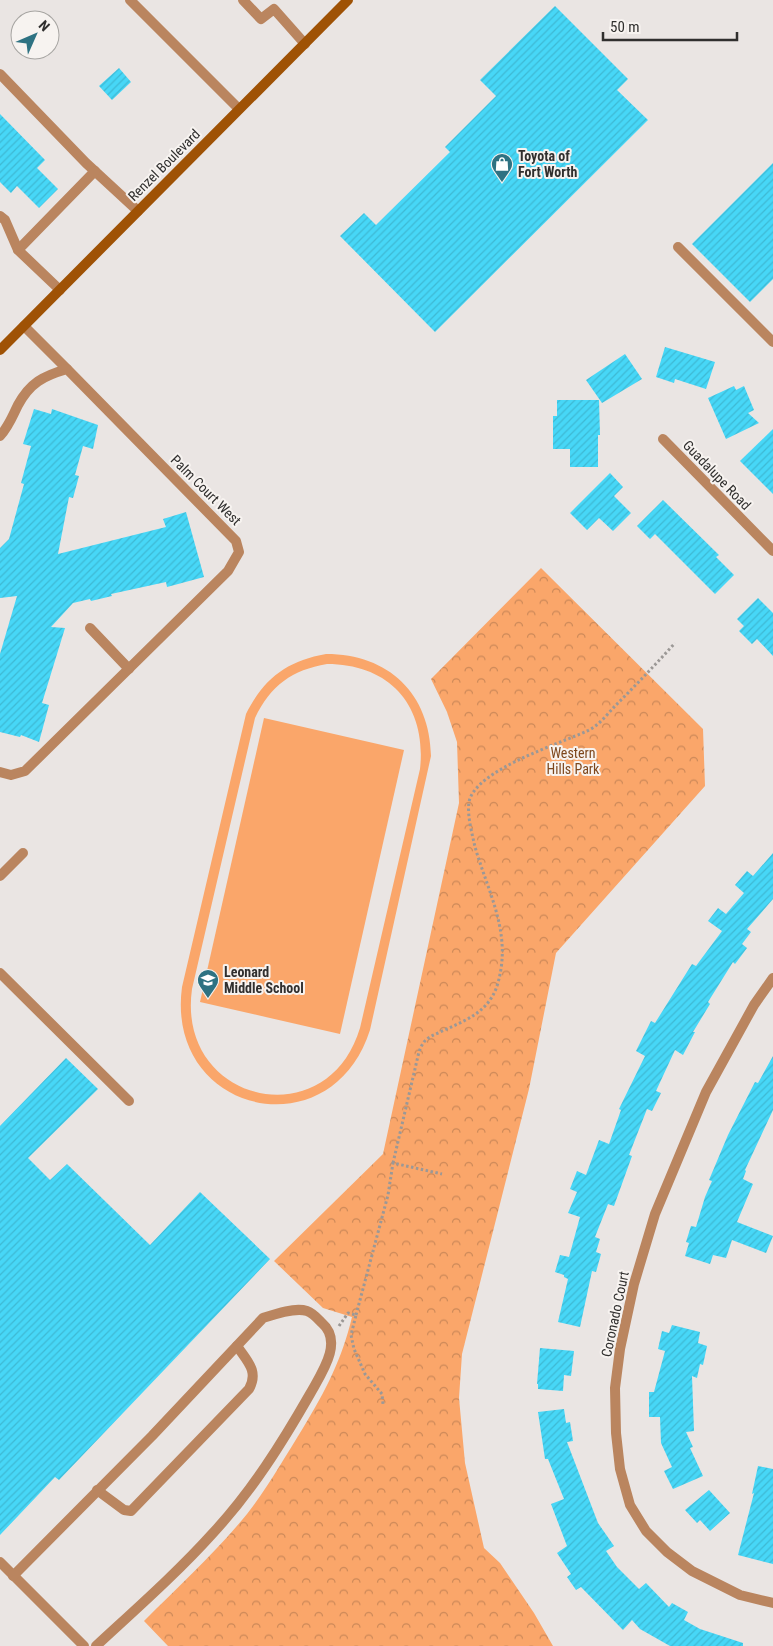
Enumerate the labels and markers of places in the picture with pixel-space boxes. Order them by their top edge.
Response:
place label: Toyota of Fort Worth [518,148,578,180]
shop icon: Toyota of Fort Worth [490,152,514,183]
place label: Leonard Middle School [224,964,304,996]
school or university icon: Leonard Middle School [196,968,220,999]

